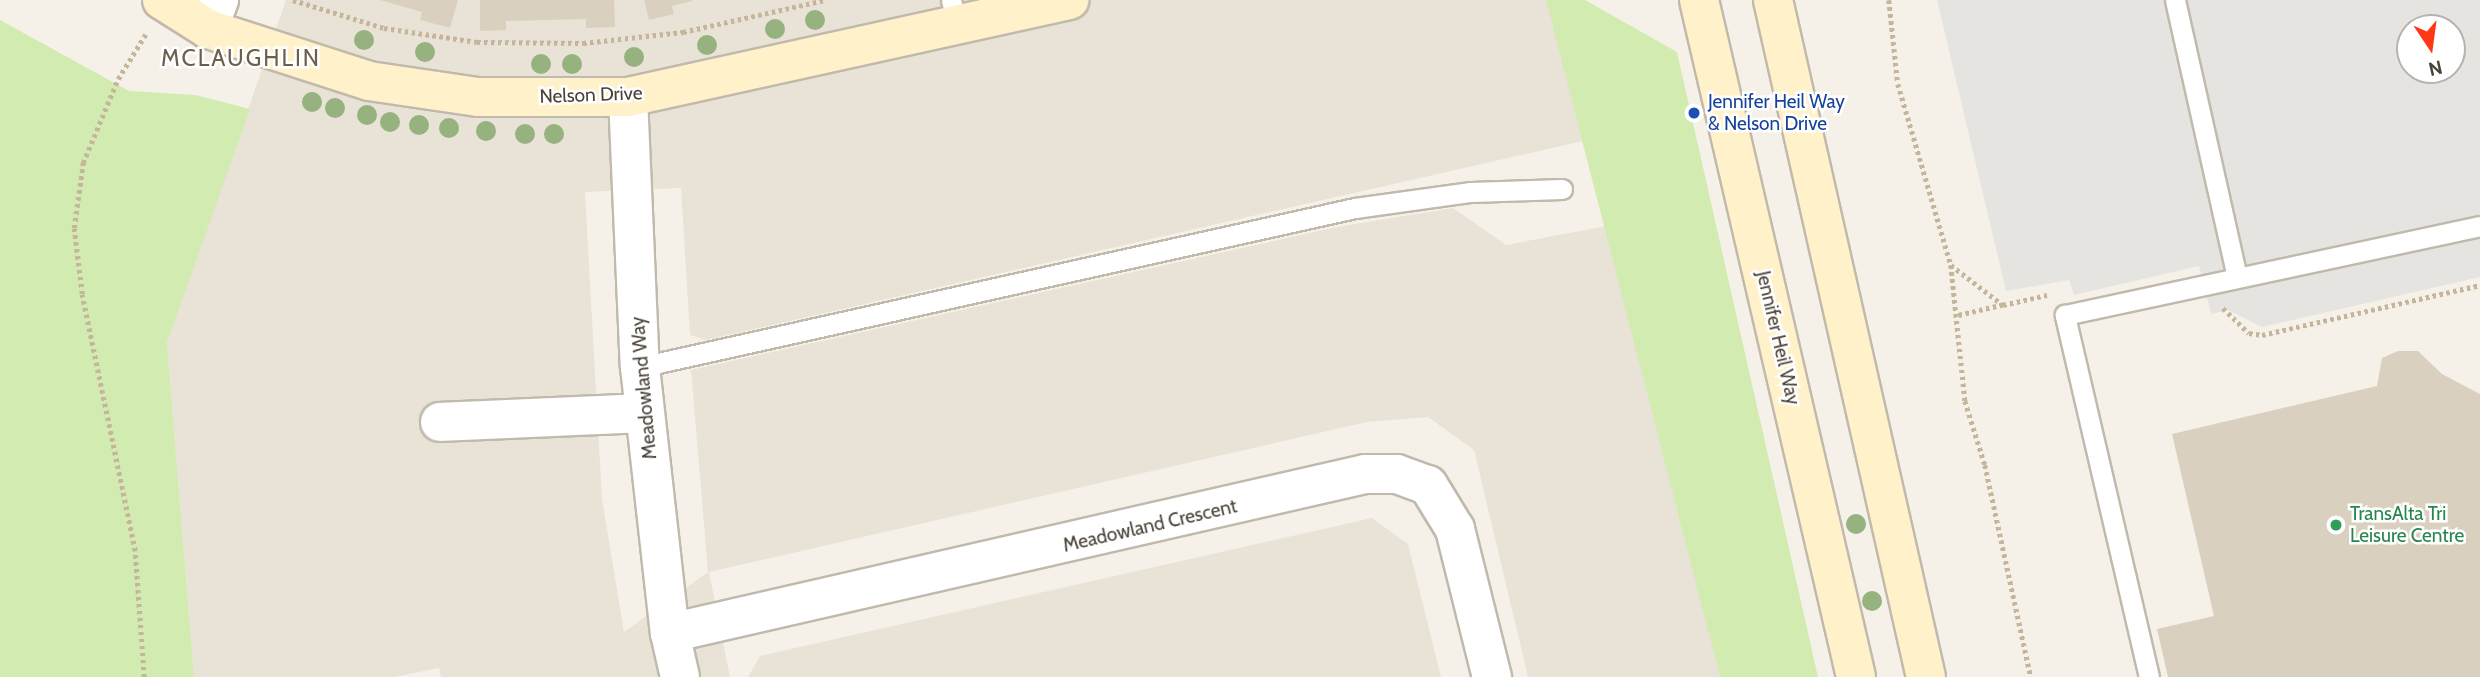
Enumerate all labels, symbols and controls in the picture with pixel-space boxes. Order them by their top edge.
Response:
north arrow [2396,14,2466,84]
district label: MCLAUGHLIN [162,44,320,72]
text: N [2426,55,2445,81]
street label: Nelson Drive [539,82,643,108]
place label: Jennifer Heil Way & Nelson Drive [1708,91,1845,135]
marker: Jennifer Heil Way & Nelson Drive [1686,105,1702,121]
street label: Jennifer Heil Way [1751,269,1805,407]
street label: Meadowland Way [626,316,662,460]
street label: Meadowland Crescent [1061,495,1239,557]
place label: TransAlta Tri Leisure Centre [2350,503,2464,547]
marker: TransAlta Tri Leisure Centre [2328,517,2344,533]

